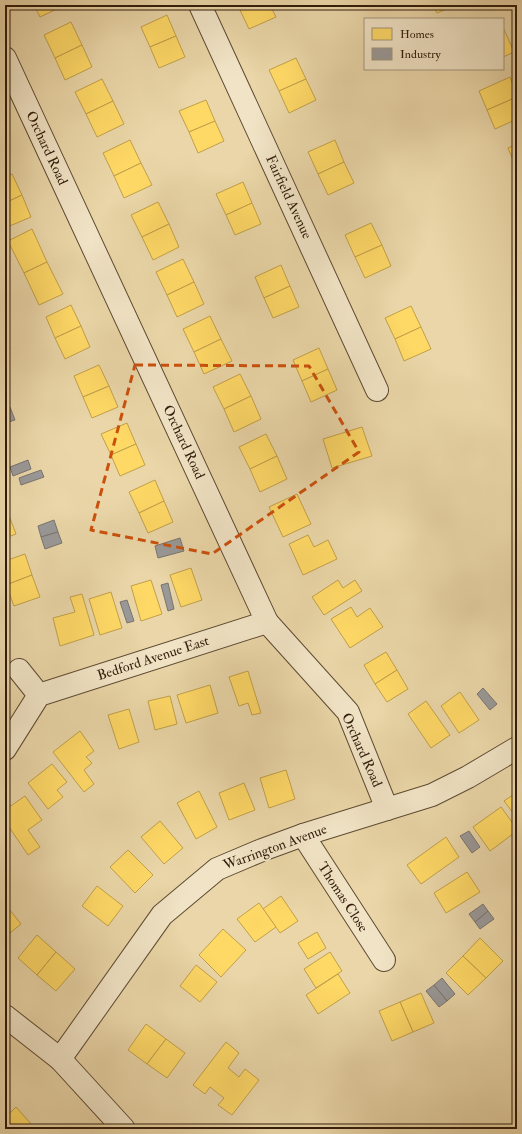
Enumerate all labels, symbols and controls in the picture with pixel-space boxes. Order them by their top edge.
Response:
legend [364,18,504,70]
text: Homes [400,27,434,42]
text: Industry [400,47,442,62]
street label: Orchard Road [22,108,72,188]
street label: Fairfield Avenue [262,152,316,242]
street label: Orchard Road [159,402,209,482]
street label: Bedford Avenue East [95,632,212,684]
street label: Orchard Road [338,710,386,790]
street label: Warrington Avenue [220,820,329,874]
street label: Thomas Close [314,859,372,935]

